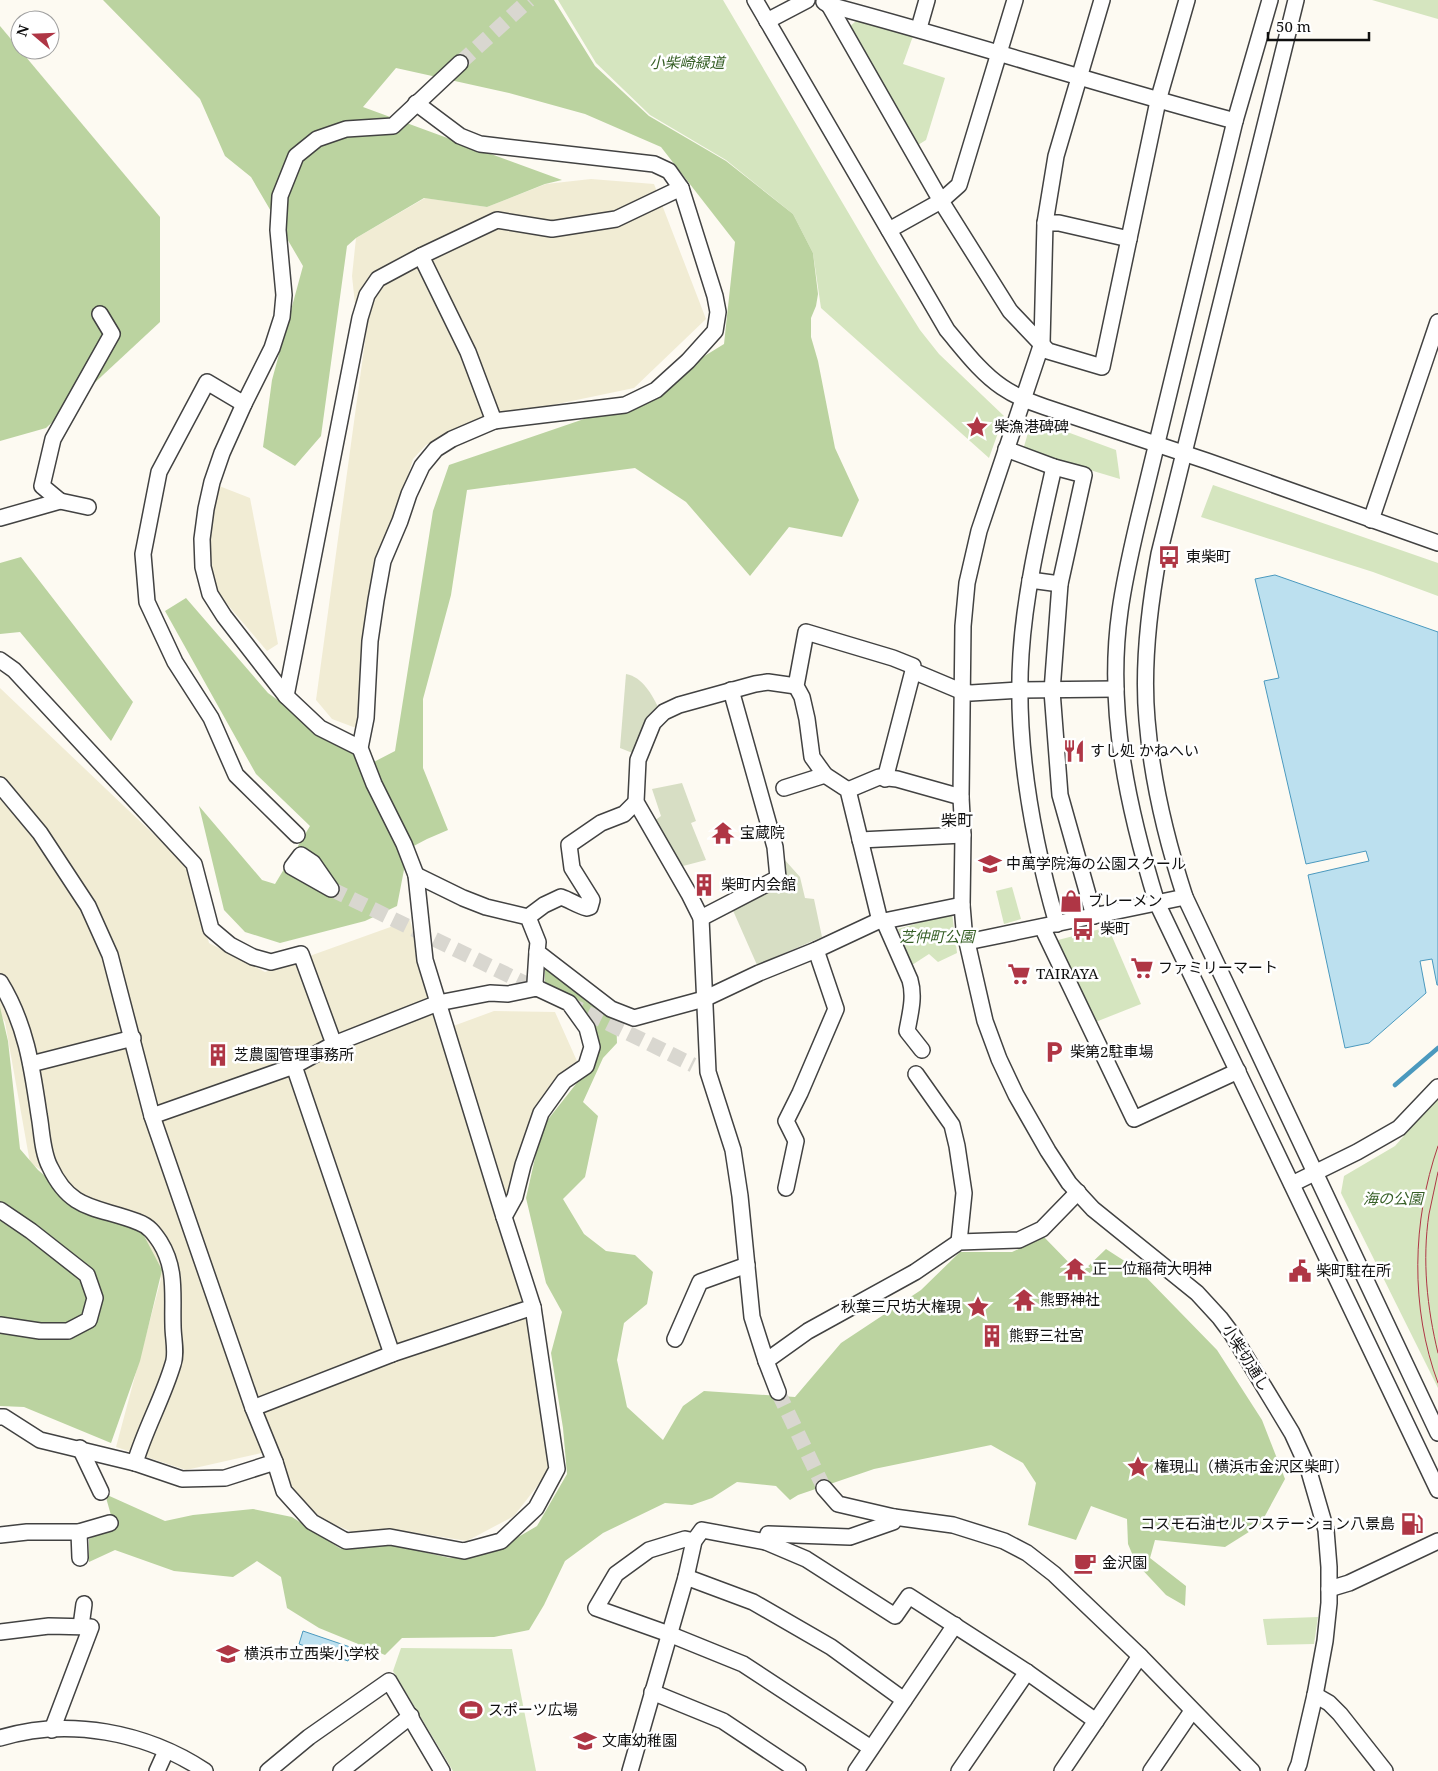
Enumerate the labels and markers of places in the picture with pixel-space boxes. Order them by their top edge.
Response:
place icon: 柴漁港碑碑 [964,414,990,440]
place label: 柴漁港碑碑 [994,416,1069,436]
bus stop icon: 東柴町 [1156,544,1182,570]
place label: 東柴町 [1186,546,1231,566]
restaurant icon: すし処 かねへい [1061,738,1087,764]
place label: すし処 かねへい [1090,740,1199,760]
temple icon: 宝蔵院 [710,820,736,846]
place label: 宝蔵院 [740,822,785,842]
school or university icon: 中萬学院海の公園スクール [977,851,1003,877]
place label: 中萬学院海の公園スクール [1006,853,1186,873]
building icon: 柴町内会館 [691,872,717,898]
place label: 柴町内会館 [721,874,796,894]
shop icon: ブレーメン [1058,888,1084,914]
place label: ブレーメン [1088,890,1162,910]
bus stop icon: 柴町 [1070,916,1096,942]
place label: 柴町 [1100,918,1130,938]
supermarket icon: ファミリーマート [1129,955,1155,981]
place label: ファミリーマート [1158,957,1278,977]
supermarket icon: TAIRAYA [1006,961,1032,987]
place label: TAIRAYA [1036,963,1099,983]
parking icon: 柴第2駐車場 [1041,1039,1067,1065]
place label: 柴第2駐車場 [1070,1041,1153,1061]
building icon: 芝農園管理事務所 [205,1042,231,1068]
place label: 芝農園管理事務所 [234,1044,354,1064]
temple icon: 正一位稲荷大明神 [1062,1256,1088,1282]
place label: 正一位稲荷大明神 [1092,1258,1212,1278]
public building icon: 柴町駐在所 [1287,1258,1313,1284]
place label: 柴町駐在所 [1316,1260,1391,1280]
temple icon: 熊野神社 [1011,1287,1037,1313]
place label: 熊野神社 [1040,1289,1100,1309]
place icon: 秋葉三尺坊大権現 [965,1294,991,1320]
place label: 秋葉三尺坊大権現 [841,1296,961,1316]
building icon: 熊野三社宮 [979,1323,1005,1349]
place label: 熊野三社宮 [1009,1325,1084,1345]
place icon: 権現山（横浜市金沢区柴町） [1125,1454,1151,1480]
place label: 権現山（横浜市金沢区柴町） [1154,1456,1349,1476]
fuel station icon: コスモ石油セルフステーション八景島 [1399,1511,1425,1537]
place label: コスモ石油セルフステーション八景島 [1140,1513,1395,1533]
cafe icon: 金沢園 [1072,1550,1098,1576]
place label: 金沢園 [1102,1552,1147,1572]
school or university icon: 横浜市立西柴小学校 [215,1641,241,1667]
place label: 横浜市立西柴小学校 [244,1643,379,1663]
sports icon: スポーツ広場 [458,1697,484,1723]
place label: スポーツ広場 [488,1699,578,1719]
school or university icon: 文庫幼稚園 [572,1728,598,1754]
place label: 文庫幼稚園 [602,1730,677,1750]

